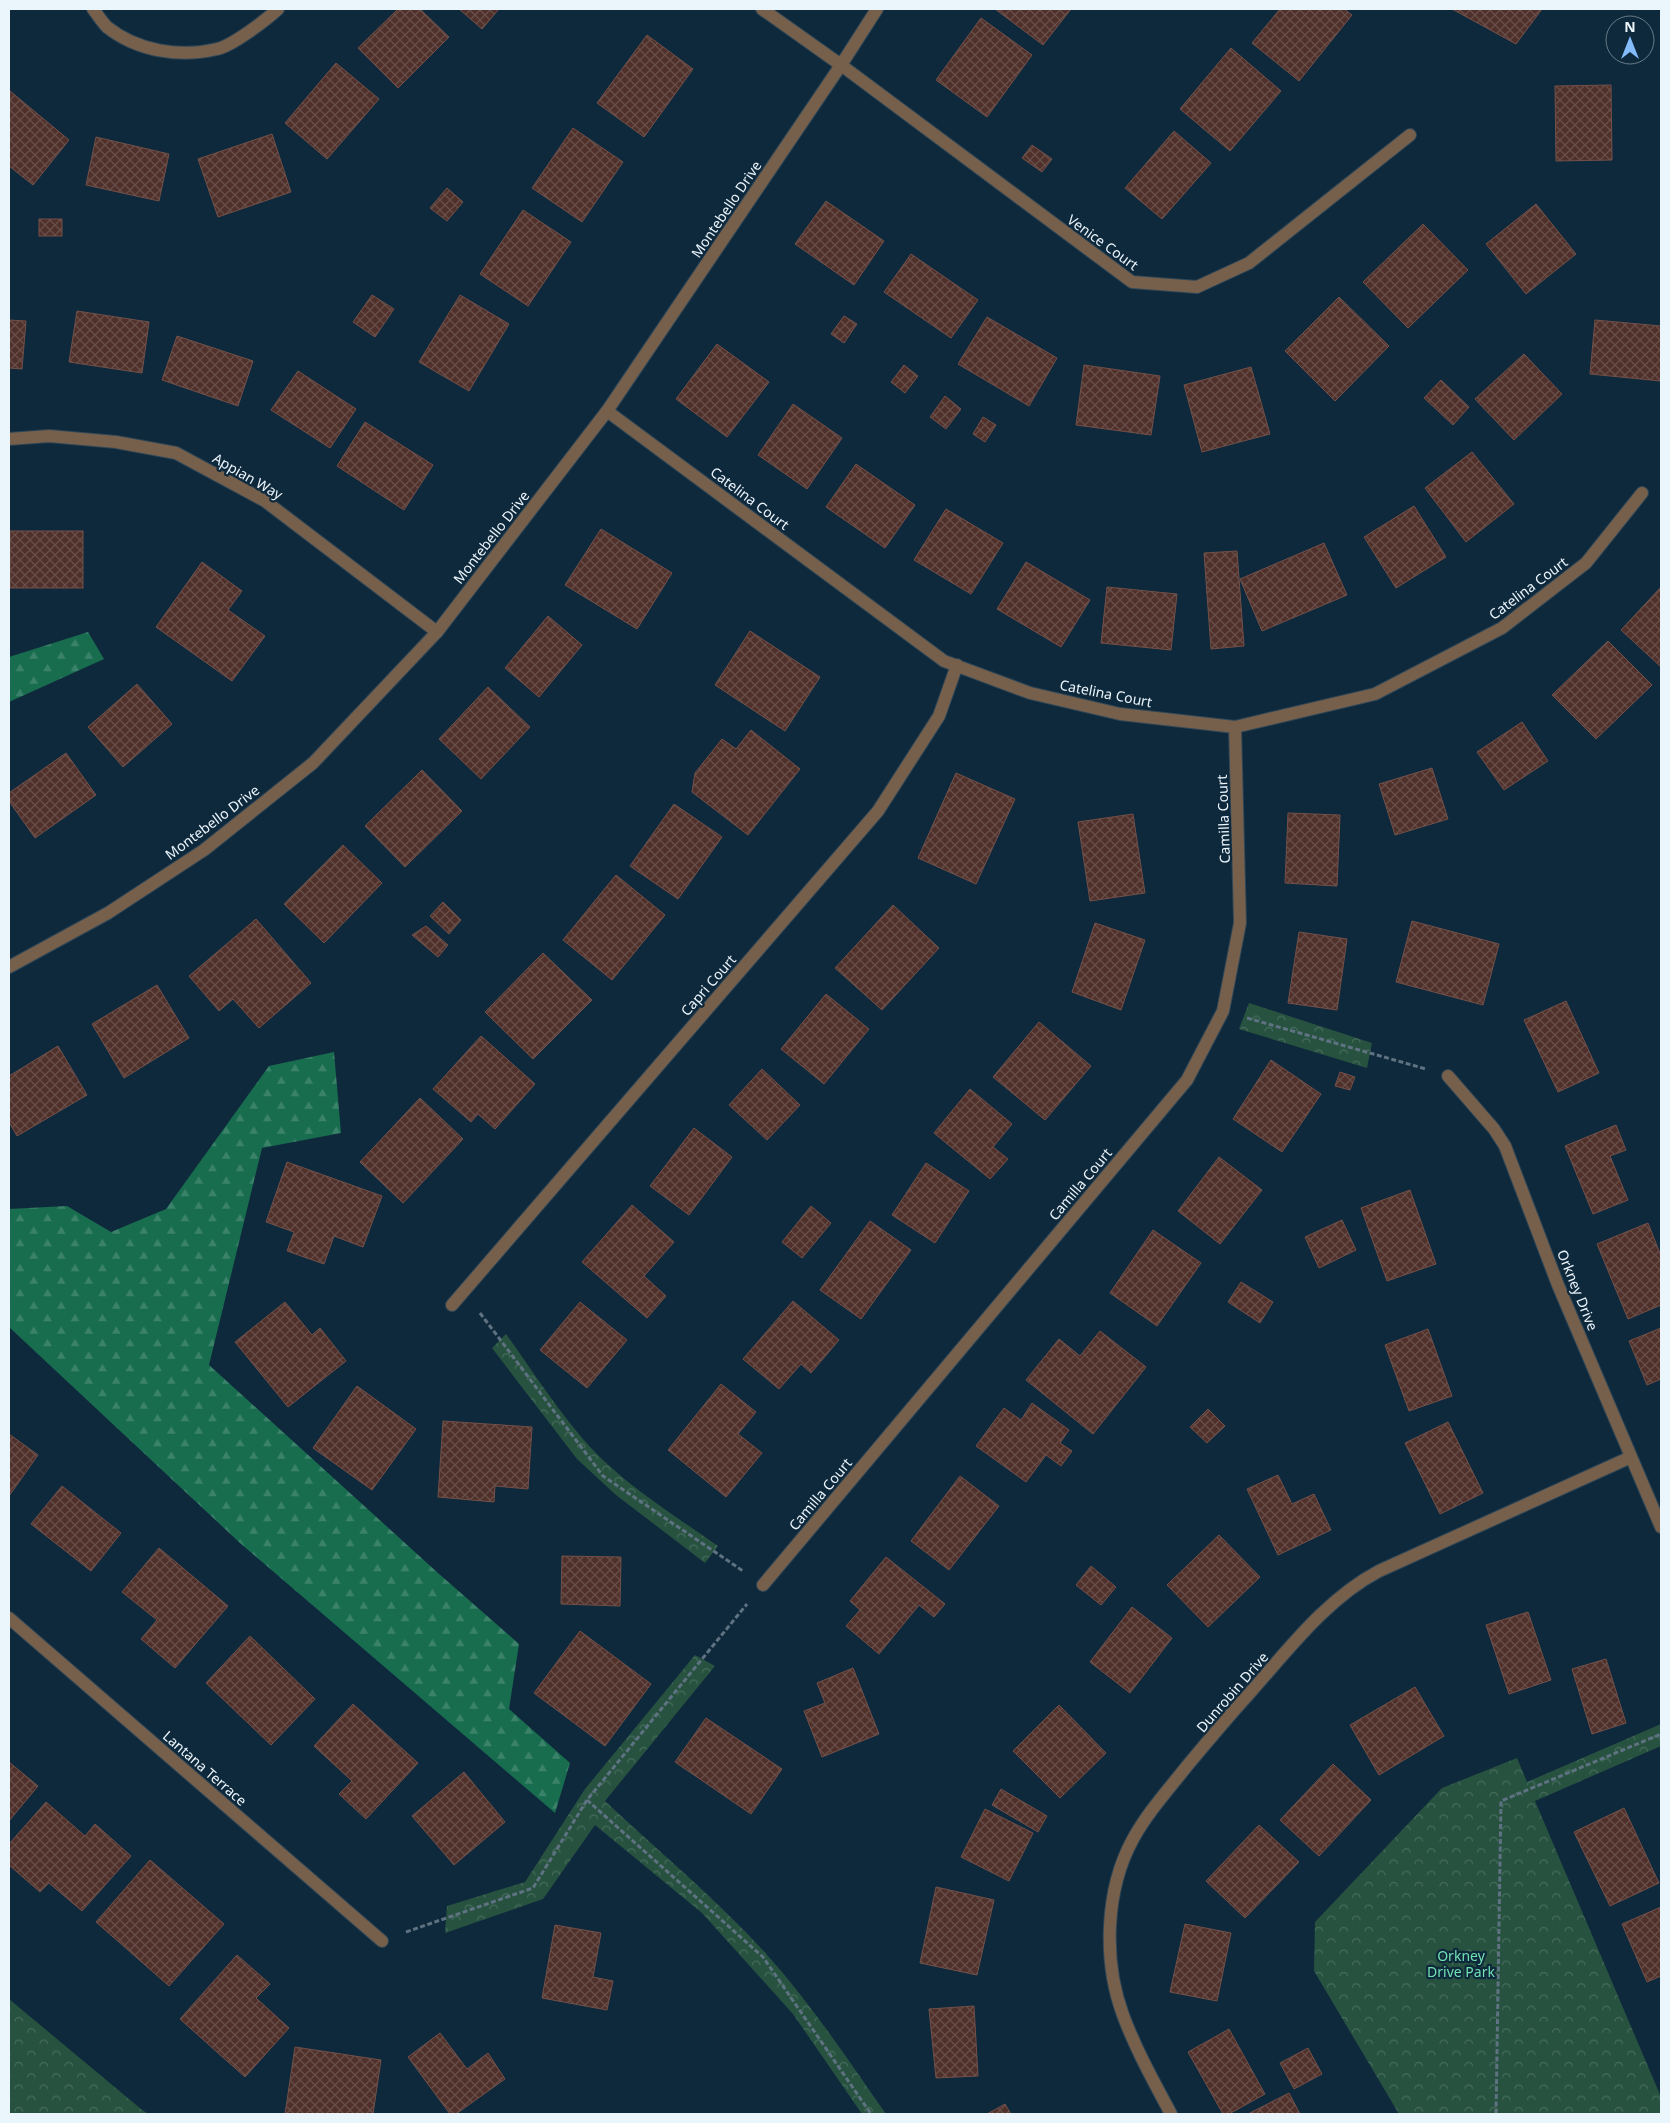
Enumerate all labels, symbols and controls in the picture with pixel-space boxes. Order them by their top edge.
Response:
north arrow [1605,15,1655,65]
text: N [1624,17,1636,36]
street label: Montebello Drive [686,157,766,261]
street label: Venice Court [1064,210,1142,274]
street label: Appian Way [210,448,287,504]
street label: Catelina Court [707,462,793,534]
street label: Montebello Drive [449,486,533,587]
street label: Catelina Court [1485,552,1571,624]
street label: Catelina Court [1058,675,1154,711]
street label: Camilla Court [1212,774,1234,864]
street label: Montebello Drive [161,780,263,864]
street label: Capri Court [676,950,740,1020]
street label: Camilla Court [1044,1144,1116,1224]
street label: Orkney Drive [1553,1247,1603,1333]
street label: Camilla Court [784,1454,856,1534]
street label: Dunrobin Drive [1192,1648,1272,1736]
street label: Lantana Terrace [159,1726,251,1810]
park label: Orkney Drive Park [1427,1946,1495,1981]

